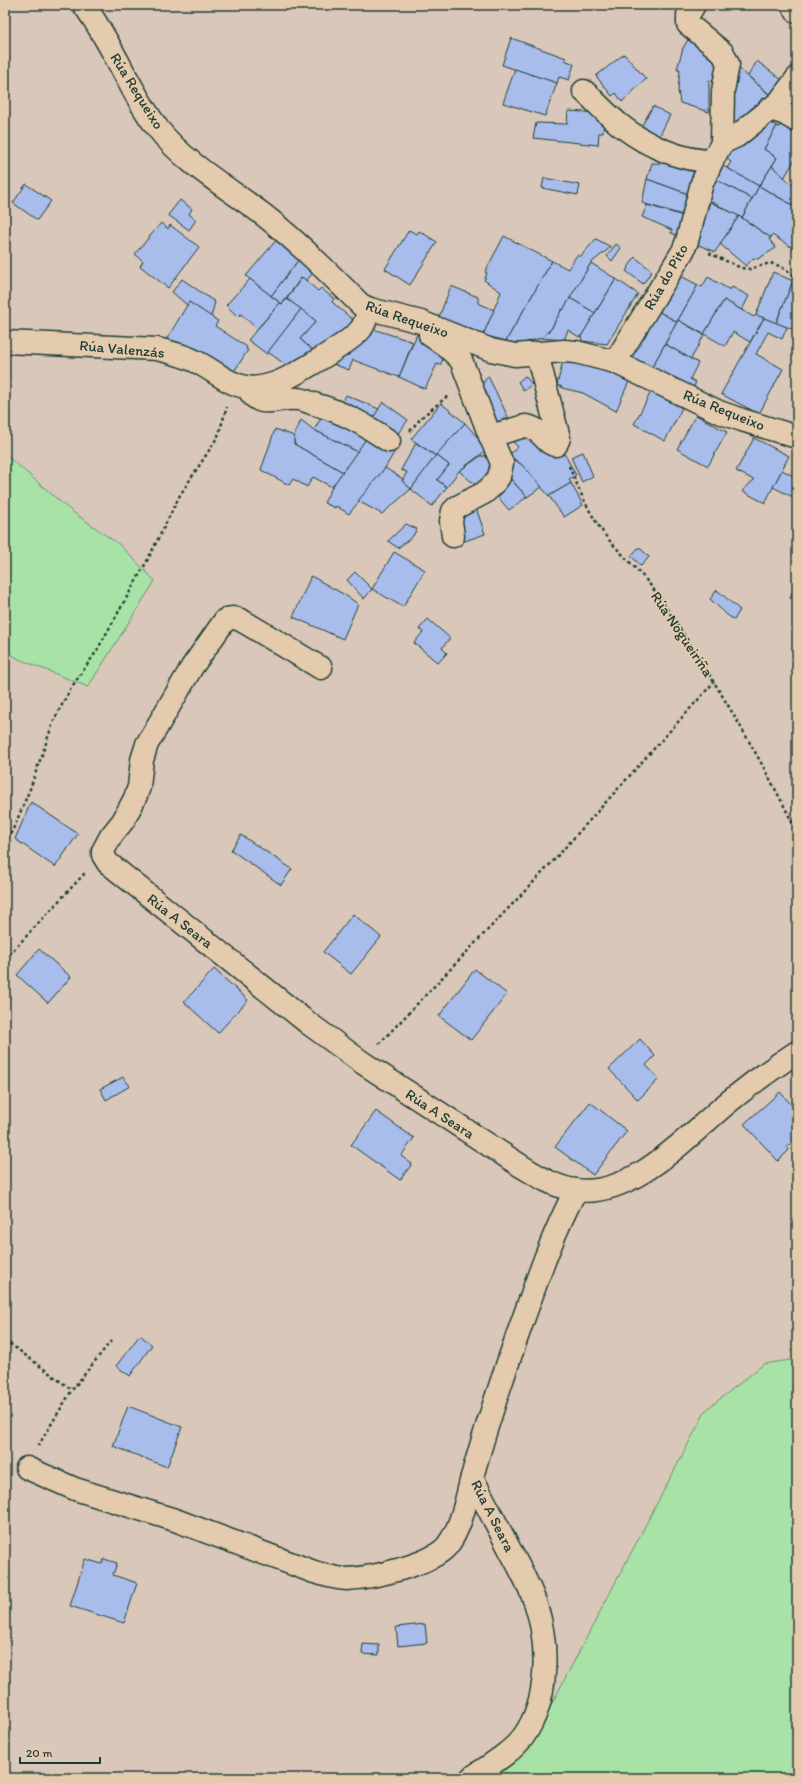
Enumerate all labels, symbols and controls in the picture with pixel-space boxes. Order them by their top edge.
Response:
street label: Rúa Requeixo [106,49,168,133]
street label: Rúa do Pito [640,241,692,313]
street label: Rúa Requeixo [363,296,451,342]
street label: Rúa Valenzás [79,336,166,362]
street label: Rúa Requeixo [680,385,768,435]
street label: Rúa Nogueiriña [647,588,717,680]
street label: Rúa A Seara [143,890,217,952]
street label: Rúa A Seara [402,1085,478,1143]
street label: Rúa A Seara [467,1477,519,1555]
scale bar [20,1739,100,1765]
text: 20 m [26,1746,53,1760]

